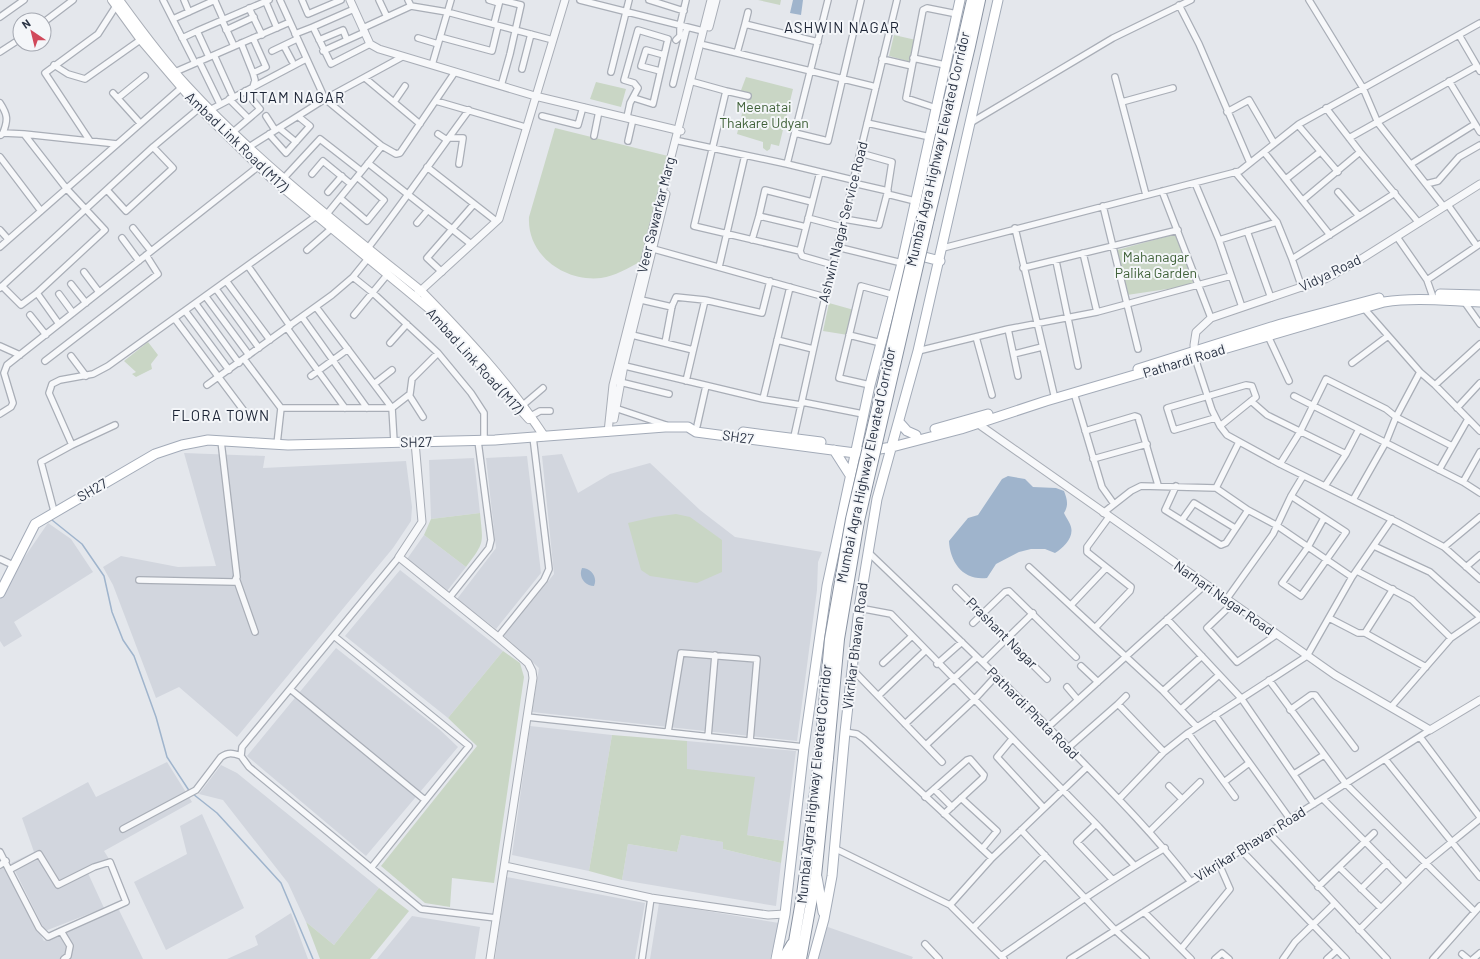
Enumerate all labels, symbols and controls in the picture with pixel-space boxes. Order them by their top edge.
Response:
north arrow [12,12,52,52]
text: N [19,16,33,31]
district label: ASHWIN NAGAR [784,18,900,36]
street label: Mumbai Agra Highway Elevated Corridor [902,30,973,268]
street label: Ambad Link Road (M17) [182,88,293,195]
district label: UTTAM NAGAR [239,88,345,106]
park label: Meenatai Thakare Udyan [719,98,809,131]
street label: Ashwin Nagar Service Road [814,139,871,304]
street label: Veer Sawarkar Marg [633,155,678,275]
park label: Mahanagar Palika Garden [1115,248,1197,281]
street label: Vidya Road [1296,250,1363,295]
street label: Ambad Link Road (M17) [423,304,528,417]
street label: Pathardi Road [1141,340,1227,381]
street label: Mumbai Agra Highway Elevated Corridor [832,346,899,584]
district label: FLORA TOWN [172,406,270,424]
street label: SH27 [721,426,755,447]
street label: SH27 [400,433,432,450]
street label: SH27 [74,474,110,505]
street label: Narhari Nagar Road [1171,557,1277,638]
street label: Vikrikar Bhavan Road [838,581,871,710]
street label: Prashant Nagar [963,593,1042,672]
street label: Mumbai Agra Highway Elevated Corridor [792,663,835,904]
street label: Pathardi Phata Road [984,663,1083,762]
street label: Vikrikar Bhavan Road [1191,803,1308,885]

